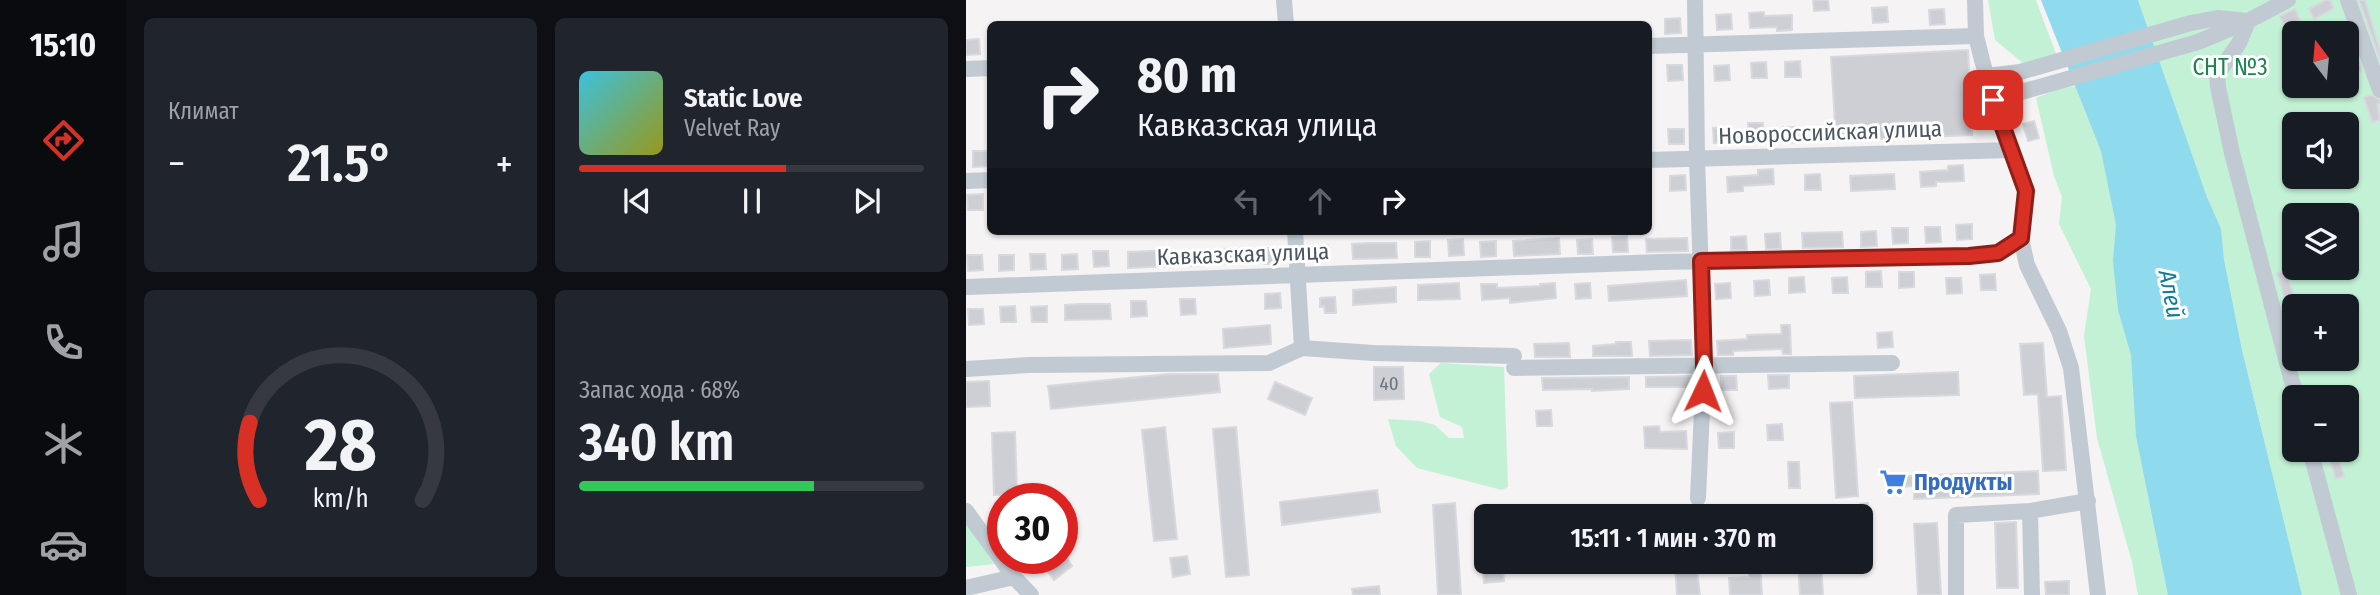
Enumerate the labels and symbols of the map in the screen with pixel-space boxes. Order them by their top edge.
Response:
north arrow [2282,21,2359,98]
park label: СНТ №3 [2192,53,2268,81]
pin [1963,70,2023,130]
street label: Новороссийская улица [1718,114,1942,150]
street label: Кавказская улица [1156,237,1330,271]
water label: Алей [2152,266,2189,321]
position arrow [1666,354,1740,428]
house number: 40 [1379,372,1399,395]
supermarket icon: Продукты [1878,467,1908,497]
place label: Продукты [1914,468,2012,496]
speed limit sign: 30 [987,483,1078,574]

